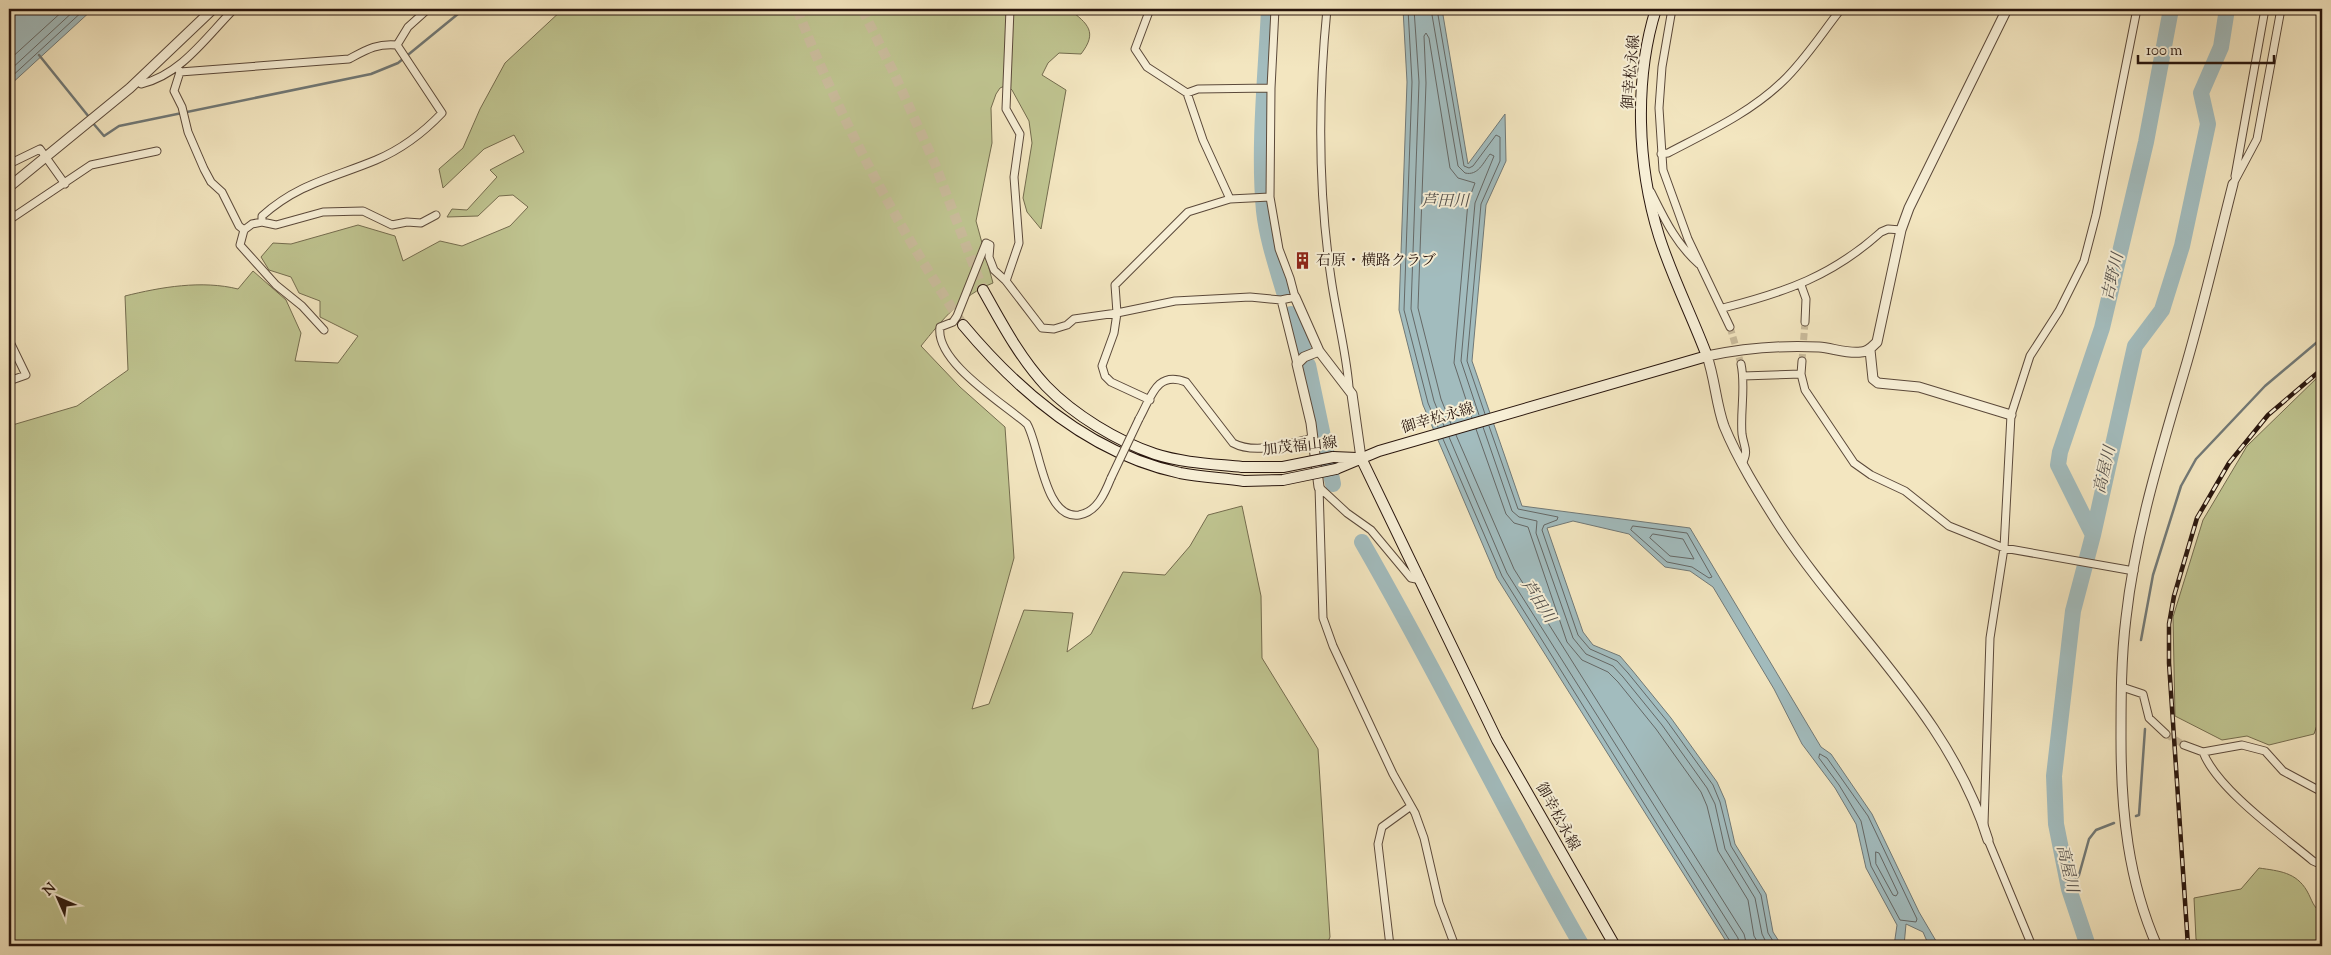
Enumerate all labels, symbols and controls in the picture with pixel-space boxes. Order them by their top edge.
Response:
scale bar [2138,32,2275,64]
street label: 御幸松永線 [1618,34,1646,110]
text: 100 m [2146,41,2183,62]
water label: 芦田川 [1421,191,1471,214]
water label: 吉野川 [2097,249,2131,303]
building icon: 石原・横路クラブ [1292,251,1312,271]
place label: 石原・横路クラブ [1316,251,1436,272]
street label: 御幸松永線 [1399,399,1477,439]
street label: 加茂福山線 [1262,433,1338,461]
water label: 高屋川 [2089,442,2123,496]
water label: 芦田川 [1514,576,1561,630]
street label: 御幸松永線 [1530,779,1584,855]
water label: 高屋川 [2049,843,2083,897]
north arrow [32,872,82,922]
text: N [39,879,61,901]

